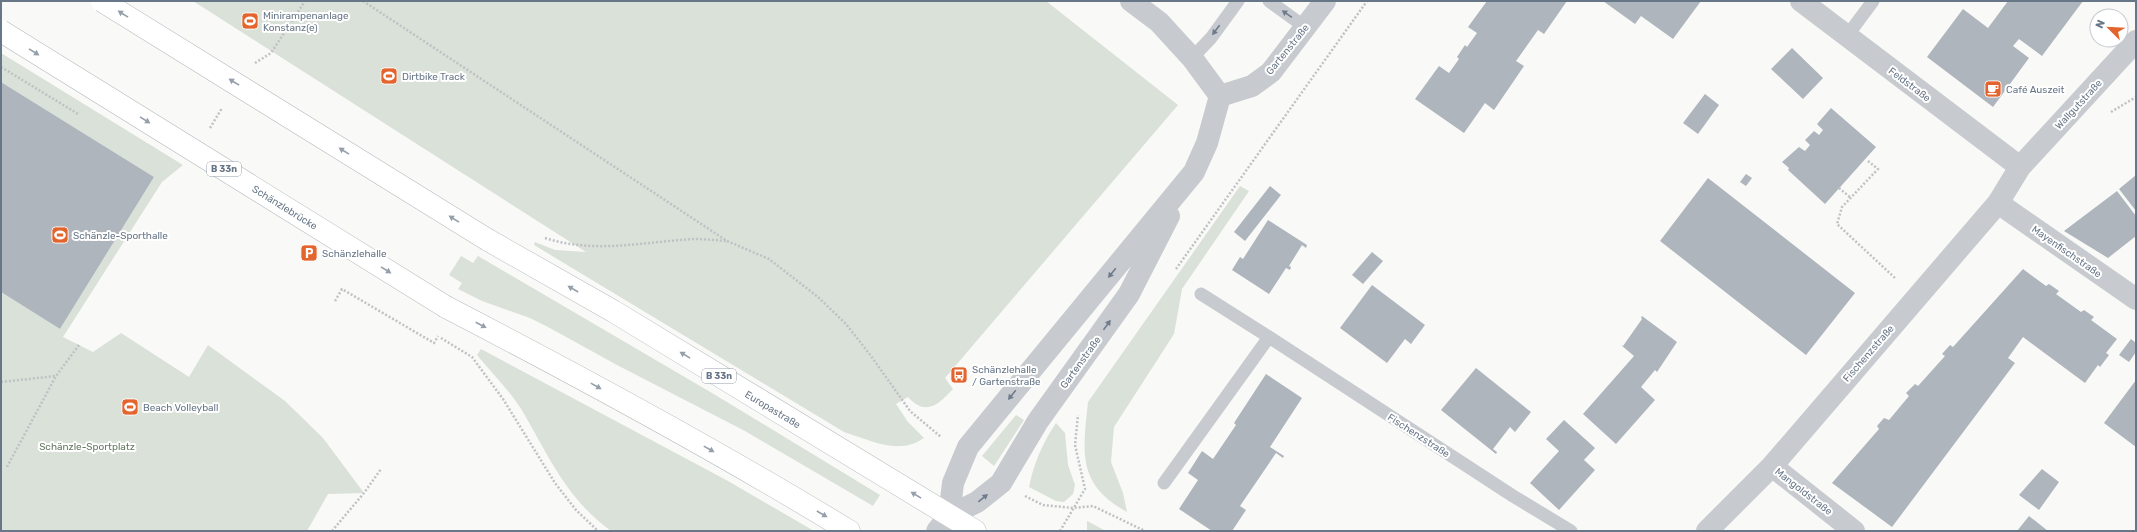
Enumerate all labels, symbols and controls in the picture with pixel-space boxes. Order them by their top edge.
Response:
north arrow [2089,8,2129,48]
one-way arrow [118,10,128,18]
place label: Minirampenanlage Konstanz(e) [263,10,349,34]
one-way arrow [1282,10,1292,18]
sports icon: Minirampenanlage Konstanz(e) [240,11,260,31]
text: N [2093,18,2108,30]
street label: Gartenstraße [1264,22,1312,77]
one-way arrow [1212,25,1220,36]
one-way arrow [28,48,40,55]
street label: Feldstraße [1886,65,1933,105]
sports icon: Dirtbike Track [379,66,399,86]
place label: Dirtbike Track [402,71,466,83]
street label: Wallgutstraße [2053,77,2105,132]
one-way arrow [228,79,239,86]
cafe icon: Café Auszeit [1983,79,2003,99]
place label: Café Auszeit [2006,84,2064,96]
one-way arrow [139,116,150,124]
one-way arrow [339,147,349,155]
road number: B 33n [207,162,241,176]
street label: Schänzlebrücke [250,183,320,233]
one-way arrow [449,216,460,223]
street label: Mayenfischstraße [2029,223,2104,281]
sports icon: Schänzle-Sporthalle [50,225,70,245]
place label: Schänzle-Sporthalle [73,230,168,242]
parking icon: Schänzlehalle [299,243,319,263]
place label: Schänzlehalle [322,248,387,260]
one-way arrow [380,266,392,273]
one-way arrow [1107,268,1116,279]
one-way arrow [567,285,579,292]
one-way arrow [1103,319,1111,330]
one-way arrow [475,322,487,328]
street label: Fischenzstraße [1841,322,1897,385]
street label: Gartenstraße [1058,334,1104,391]
one-way arrow [679,352,691,359]
place label: Schänzlehalle / Gartenstraße [972,364,1041,388]
bus stop icon: Schänzlehalle / Gartenstraße [949,365,969,385]
road number: B 33n [702,369,736,383]
one-way arrow [590,382,602,389]
street label: Europastraße [743,389,803,431]
one-way arrow [1007,390,1016,401]
sports icon: Beach Volleyball [120,397,140,417]
place label: Beach Volleyball [143,402,218,414]
street label: Fischenzstraße [1385,411,1452,461]
park label: Schänzle-Sportplatz [39,441,135,453]
one-way arrow [704,446,715,453]
street label: Mangoldstraße [1772,466,1835,518]
one-way arrow [910,492,922,499]
one-way arrow [978,493,989,502]
one-way arrow [816,511,828,518]

